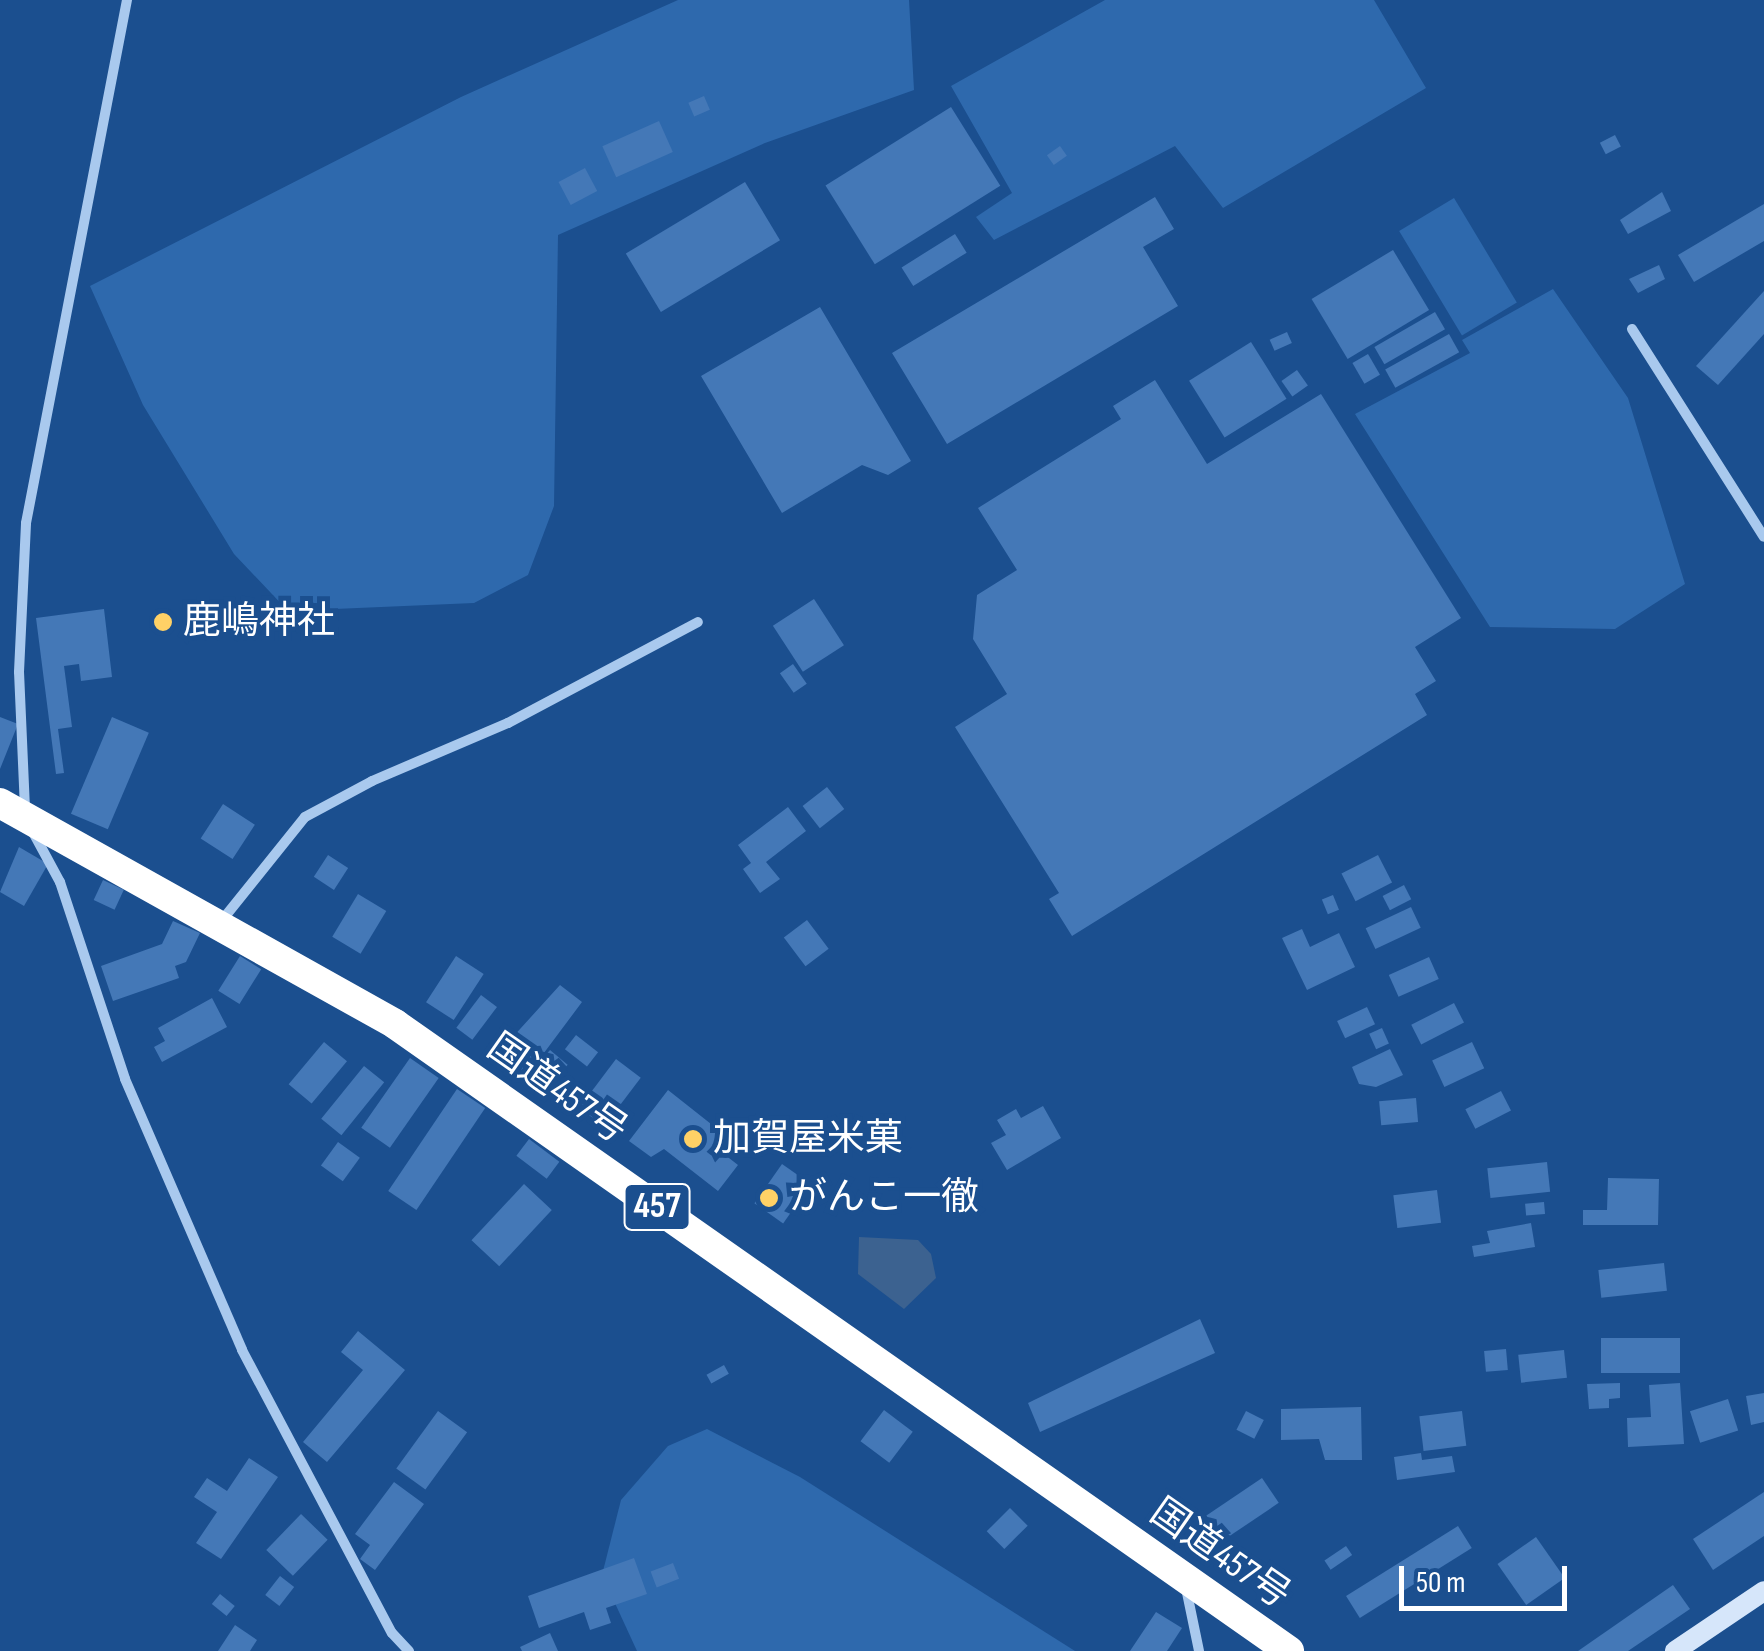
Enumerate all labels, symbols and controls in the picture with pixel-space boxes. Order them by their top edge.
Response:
place label: 鹿嶋神社 [183,599,335,645]
marker: 鹿嶋神社 [152,611,174,633]
street label: 国道457号 [478,1024,636,1154]
place label: 加賀屋米菓 [713,1116,903,1162]
marker: 加賀屋米菓 [682,1128,704,1150]
place label: がんこ一徹 [789,1175,979,1221]
road number: 457 [622,1177,692,1237]
marker: がんこ一徹 [758,1187,780,1209]
street label: 国道457号 [1141,1489,1299,1619]
scale bar [1404,1546,1572,1608]
text: 50 m [1416,1565,1465,1601]

